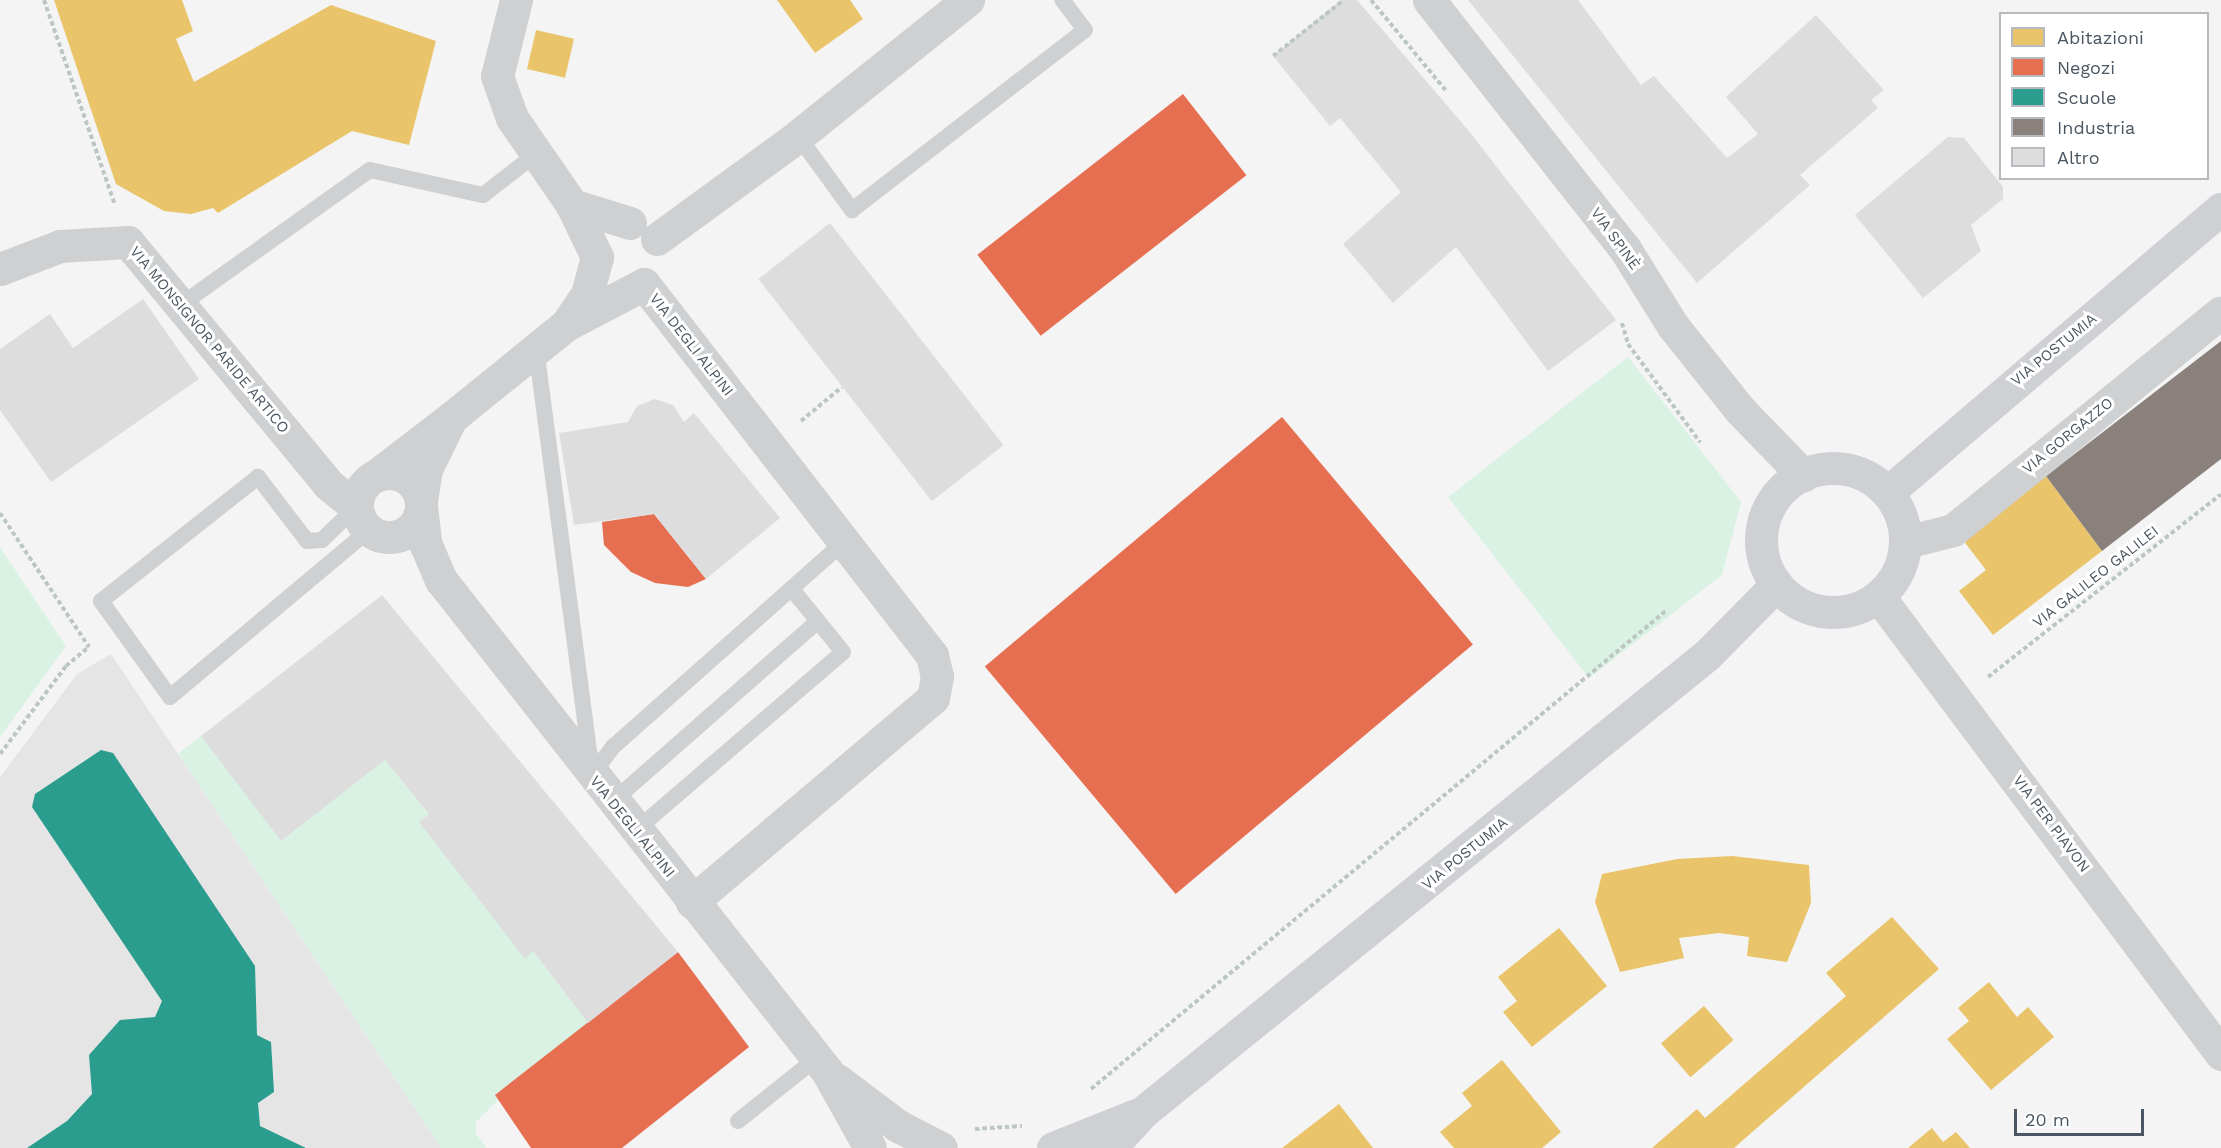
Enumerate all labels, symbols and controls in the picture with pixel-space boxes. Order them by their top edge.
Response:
legend [1999,12,2209,180]
text: Abitazioni [2057,27,2144,48]
text: Negozi [2057,57,2115,78]
text: Scuole [2057,87,2116,108]
text: Industria [2057,117,2135,138]
text: Altro [2057,147,2099,168]
street label: VIA SPINÈ [1586,204,1644,274]
street label: VIA MONSIGNOR PARIDE ARTICO [125,243,293,437]
street label: VIA DEGLI ALPINI [645,290,737,400]
street label: VIA POSTUMIA [2007,310,2101,390]
street label: VIA GORGAZZO [2019,394,2117,478]
street label: VIA GALILEO GALILEI [2029,522,2163,632]
street label: VIA DEGLI ALPINI [585,772,679,882]
street label: VIA PER PIAVON [2009,772,2093,876]
street label: VIA POSTUMIA [1418,814,1512,894]
scale bar [2017,1097,2148,1135]
text: 20 m [2025,1109,2070,1130]

